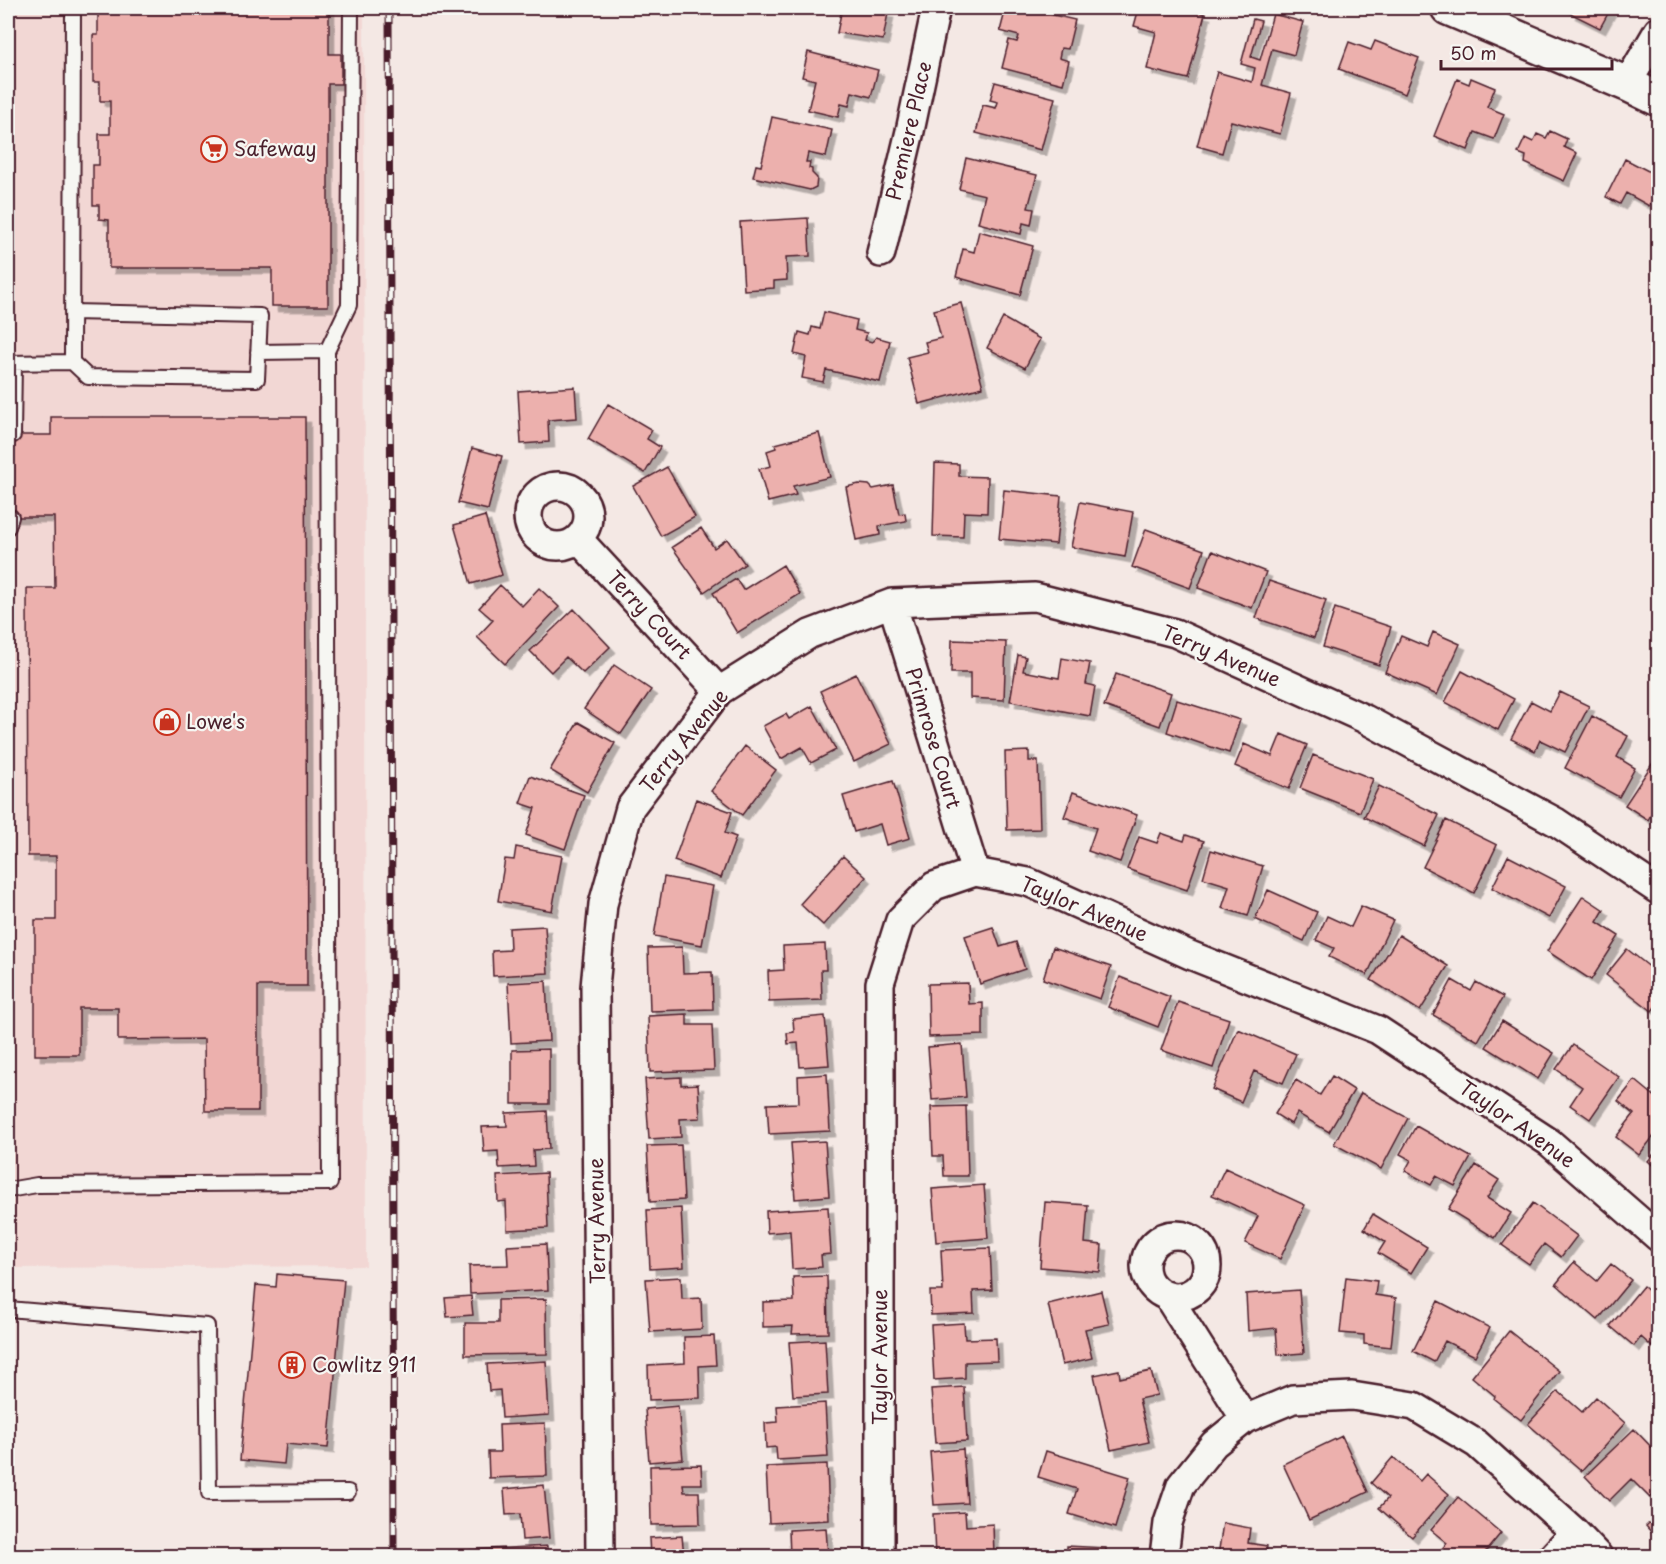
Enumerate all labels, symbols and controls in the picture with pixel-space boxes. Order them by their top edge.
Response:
scale bar [1441,33,1612,71]
text: 50 m [1450,39,1497,66]
street label: Premiere Place [878,59,939,203]
place label: Safeway [234,133,316,163]
supermarket icon: Safeway [199,134,229,164]
street label: Terry Court [600,563,699,666]
street label: Terry Avenue [1157,617,1286,694]
street label: Primrose Court [898,663,970,812]
street label: Terry Avenue [632,682,735,799]
place label: Lowe's [186,706,245,736]
shop icon: Lowe's [152,707,182,737]
street label: Taylor Avenue [1016,868,1153,948]
street label: Taylor Avenue [1453,1072,1582,1174]
street label: Terry Avenue [580,1157,612,1284]
street label: Taylor Avenue [864,1289,894,1425]
place label: Cowlitz 911 [312,1349,416,1379]
building icon: Cowlitz 911 [277,1350,307,1380]

